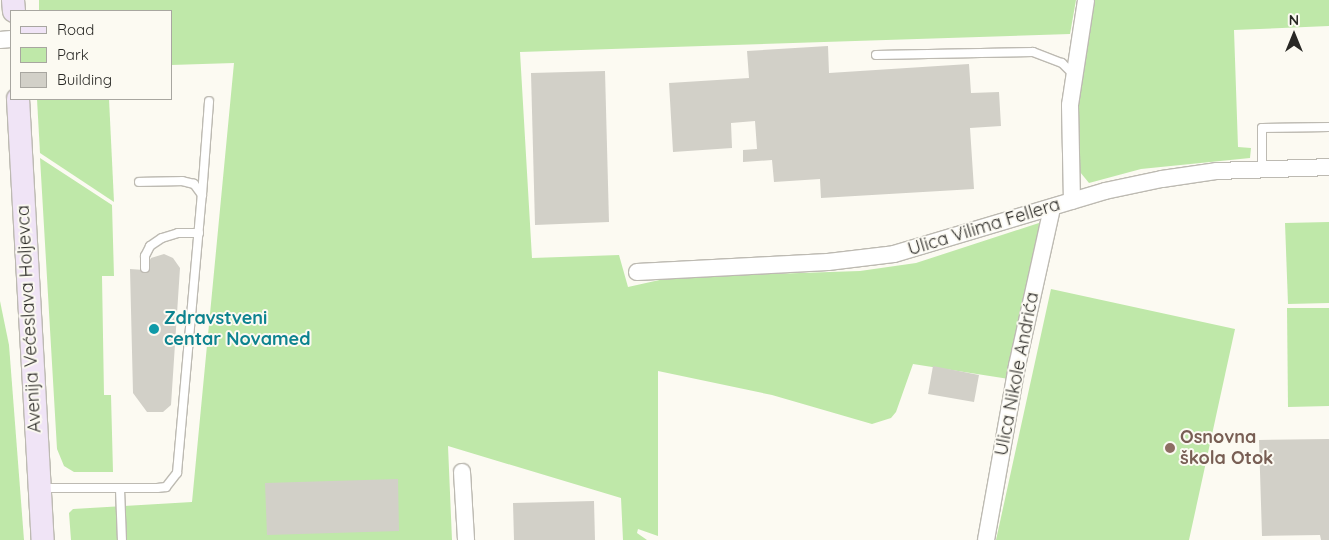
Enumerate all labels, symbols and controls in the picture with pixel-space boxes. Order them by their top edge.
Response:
legend [10,10,172,100]
north arrow [1269,10,1319,60]
text: N [1289,11,1299,29]
text: Road [57,20,94,39]
text: Park [57,45,89,64]
text: Building [57,70,112,89]
street label: Ulica Vilima Fellera [905,194,1063,260]
street label: Avenija Većeslava Holjevca [12,205,46,433]
street label: Ulica Nikole Andrića [991,290,1043,458]
place label: Zdravstveni centar Novamed [164,308,311,350]
marker: Zdravstveni centar Novamed [148,323,160,335]
place label: Osnovna škola Otok [1180,427,1273,469]
marker: Osnovna škola Otok [1164,442,1176,454]

